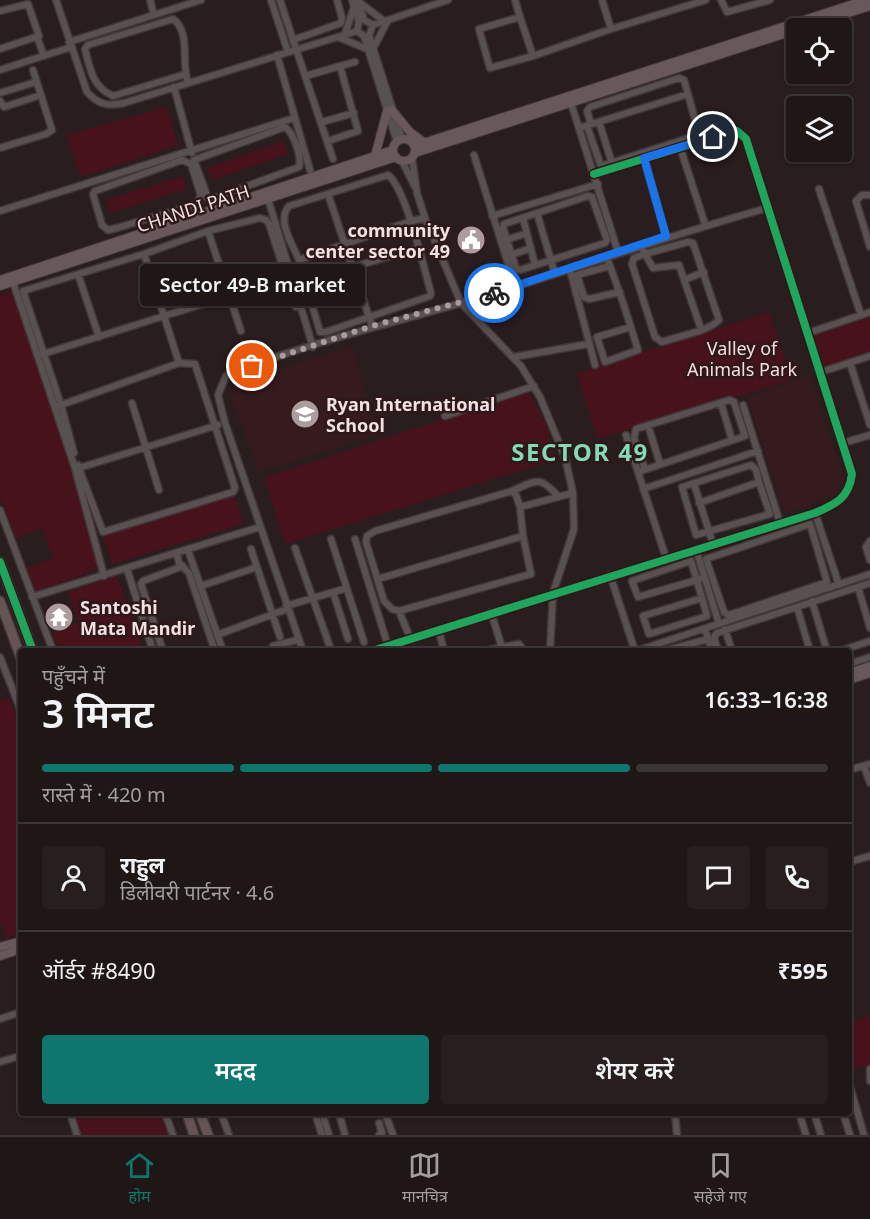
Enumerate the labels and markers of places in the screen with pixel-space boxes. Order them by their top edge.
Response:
pin [687,111,738,162]
place label: community center sector 49 [306,218,451,263]
public building icon: community center sector 49 [455,224,487,256]
callout: Sector 49-B market [140,264,364,306]
pin [226,340,277,391]
place label: Ryan International School [326,392,495,437]
school or university icon: Ryan International School [289,398,321,430]
place label: Santoshi Mata Mandir [80,595,195,640]
temple icon: Santoshi Mata Mandir [43,601,75,633]

